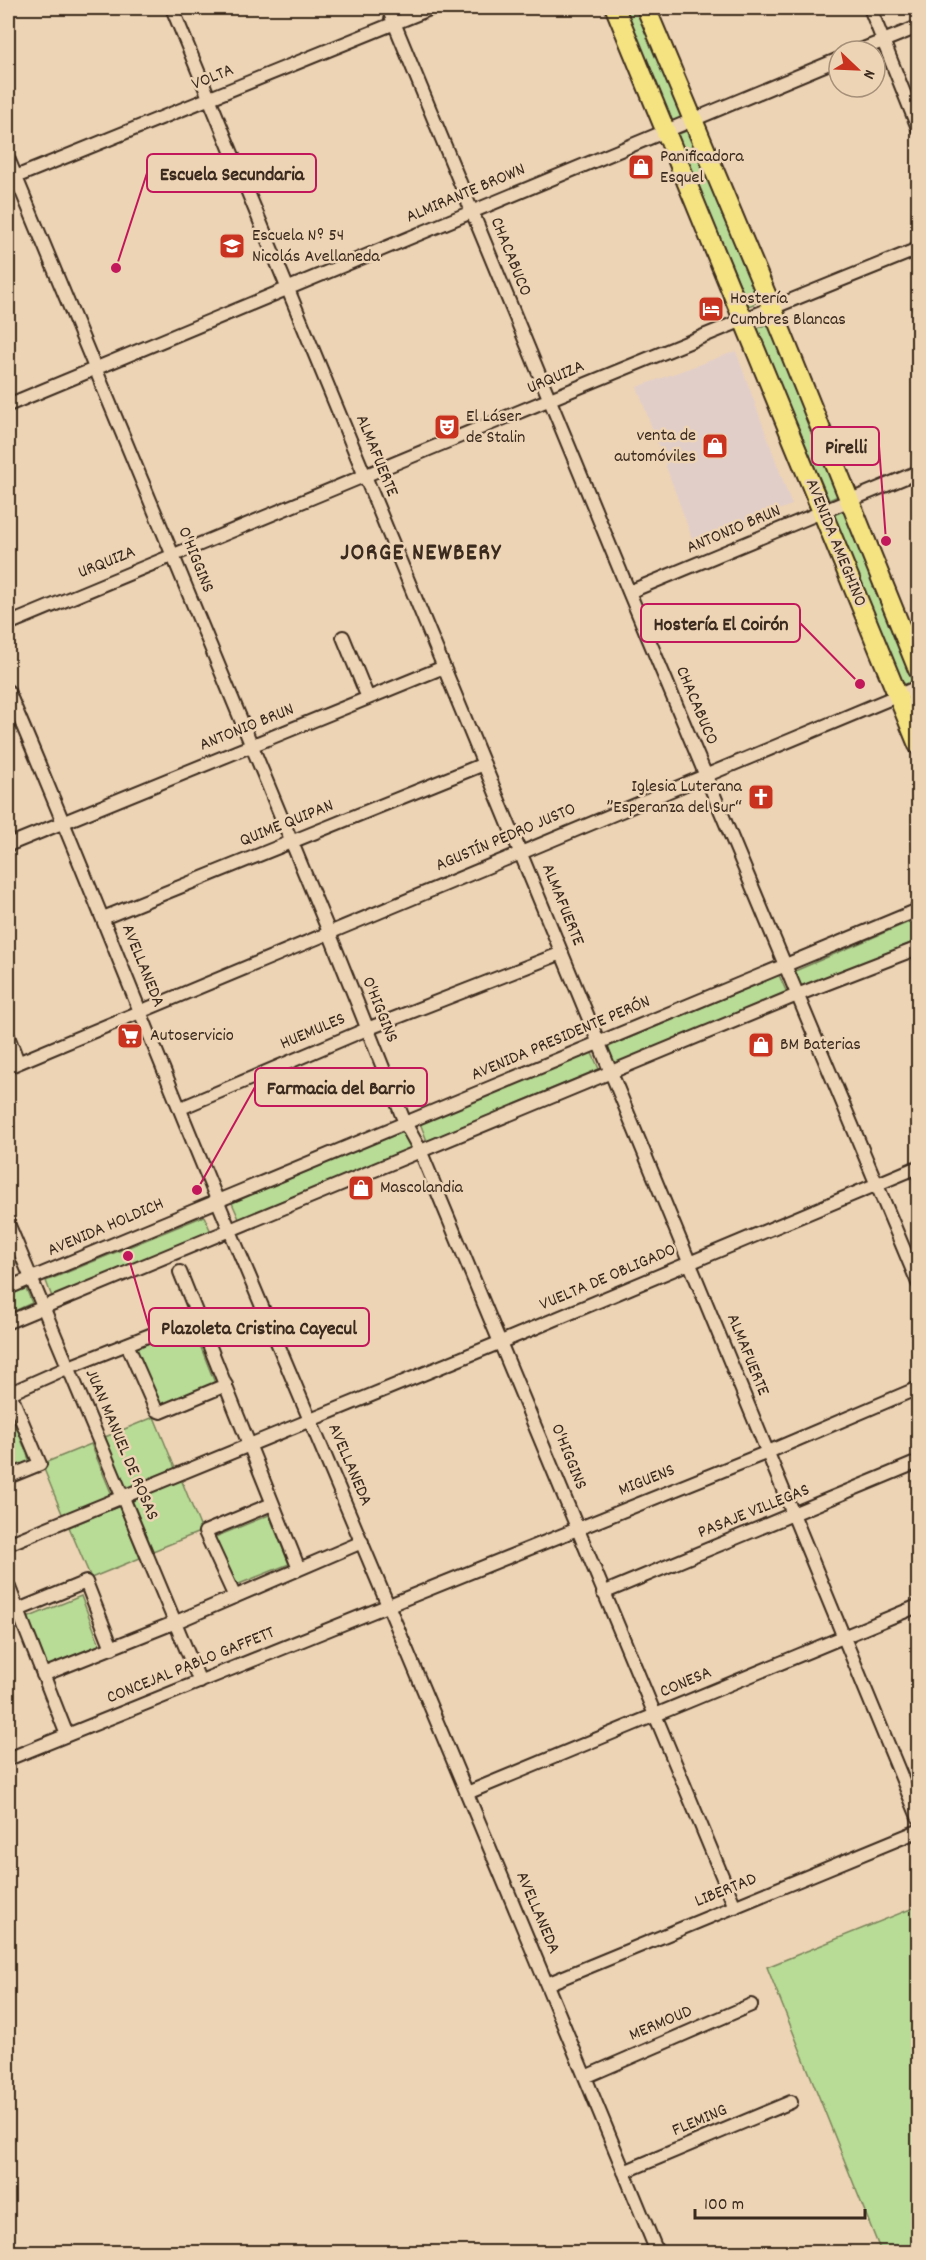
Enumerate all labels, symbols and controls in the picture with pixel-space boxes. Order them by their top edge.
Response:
north arrow [827,39,887,99]
street label: VOLTA [188,58,238,98]
text: N [856,66,881,82]
place label: Panificadora Esquel [660,145,744,191]
shop icon: Panificadora Esquel [626,152,656,182]
callout: Escuela Secundaria [147,154,316,192]
street label: ALMIRANTE BROWN [403,158,529,230]
text: Escuela Secundaria [160,162,305,190]
street label: CHACABUCO [483,214,537,300]
place label: Escuela Nº 54 Nicolás Avellaneda [252,224,380,270]
school or university icon: Escuela Nº 54 Nicolás Avellaneda [217,231,247,261]
place label: Hostería Cumbres Blancas [730,287,846,333]
hotel icon: Hostería Cumbres Blancas [696,294,726,324]
street label: URQUIZA [524,355,589,401]
place label: El Láser de Stalin [466,405,525,451]
street label: ALMAFUERTE [348,411,404,501]
theatre icon: El Láser de Stalin [432,412,462,442]
place label: venta de automóviles [614,424,696,470]
callout: Pirelli [812,427,879,465]
shop icon: venta de automóviles [700,431,730,461]
text: Pirelli [825,435,867,463]
street label: AVENIDA AMEGHINO [798,475,872,611]
street label: ANTONIO BRUN [683,499,785,561]
street label: O'HIGGINS [170,523,220,597]
district label: JORGE NEWBERY [340,537,502,571]
street label: URQUIZA [75,540,140,586]
callout: Hostería El Coirón [641,604,800,642]
text: Hostería El Coirón [653,612,789,640]
street label: CHACABUCO [668,663,724,749]
street label: ANTONIO BRUN [196,698,298,758]
place label: Iglesia Luterana ”Esperanza del Sur“ [606,775,743,821]
church icon: Iglesia Luterana ”Esperanza del Sur“ [746,782,776,812]
street label: QUIME QUIPAN [236,794,338,854]
street label: AGUSTÍN PEDRO JUSTO [432,797,580,879]
street label: ALMAFUERTE [534,860,590,950]
street label: AVELLANEDA [114,921,170,1011]
street label: O'HIGGINS [354,973,404,1047]
street label: AVENIDA PRESIDENTE PERÓN [467,990,655,1088]
street label: HUEMULES [276,1007,350,1057]
supermarket icon: Autoservicio [115,1021,145,1051]
place label: Autoservicio [150,1024,234,1049]
shop icon: BM Baterias [746,1030,776,1060]
place label: BM Baterias [780,1033,861,1058]
callout: Farmacia del Barrio [255,1068,427,1106]
text: Farmacia del Barrio [267,1076,415,1104]
shop icon: Mascolandia [346,1173,376,1203]
place label: Mascolandia [380,1176,464,1201]
street label: AVENIDA HOLDICH [44,1192,168,1264]
street label: VUELTA DE OBLIGADO [536,1238,680,1318]
callout: Plazoleta Cristina Cayecul [149,1308,369,1346]
street label: ALMAFUERTE [719,1310,775,1400]
text: Plazoleta Cristina Cayecul [161,1316,357,1344]
street label: JUAN MANUEL DE ROSAS [78,1366,164,1525]
street label: AVELLANEDA [320,1420,378,1510]
street label: O'HIGGINS [543,1420,593,1494]
street label: MIGUENS [615,1458,679,1504]
street label: PASAJE VILLEGAS [694,1478,814,1546]
street label: CONCEJAL PABLO GAFFETT [103,1621,279,1711]
street label: CONESA [656,1661,716,1705]
street label: LIBERTAD [691,1867,761,1915]
street label: AVELLANEDA [508,1868,566,1958]
street label: MERMOUD [626,2000,696,2048]
street label: FLEMING [669,2098,731,2144]
scale bar [695,2182,864,2220]
text: 100 m [704,2193,744,2218]

